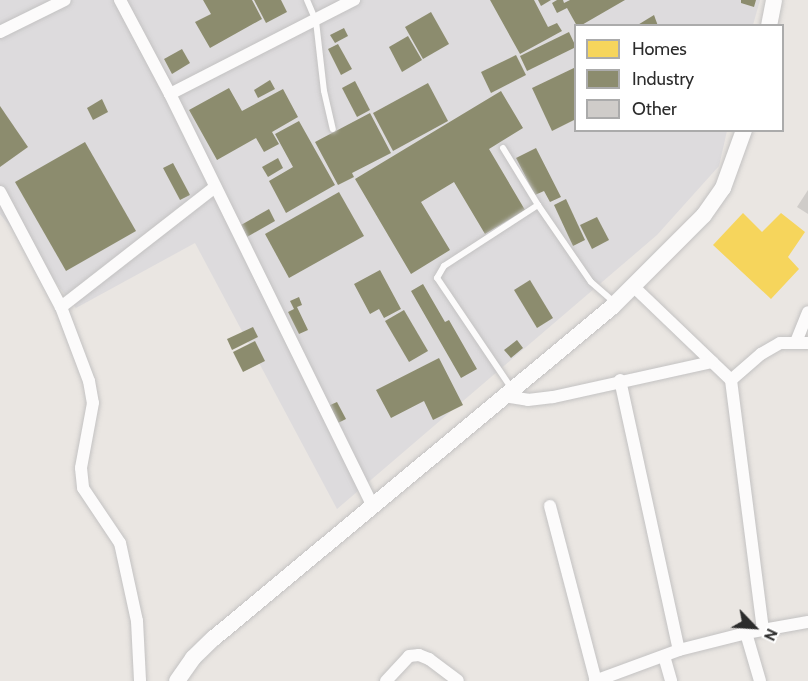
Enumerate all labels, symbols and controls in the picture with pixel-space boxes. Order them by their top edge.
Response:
legend [574,24,784,132]
text: Homes [632,38,687,60]
text: Industry [632,68,694,90]
text: Other [632,98,677,120]
north arrow [724,597,784,657]
text: N [760,626,782,644]

